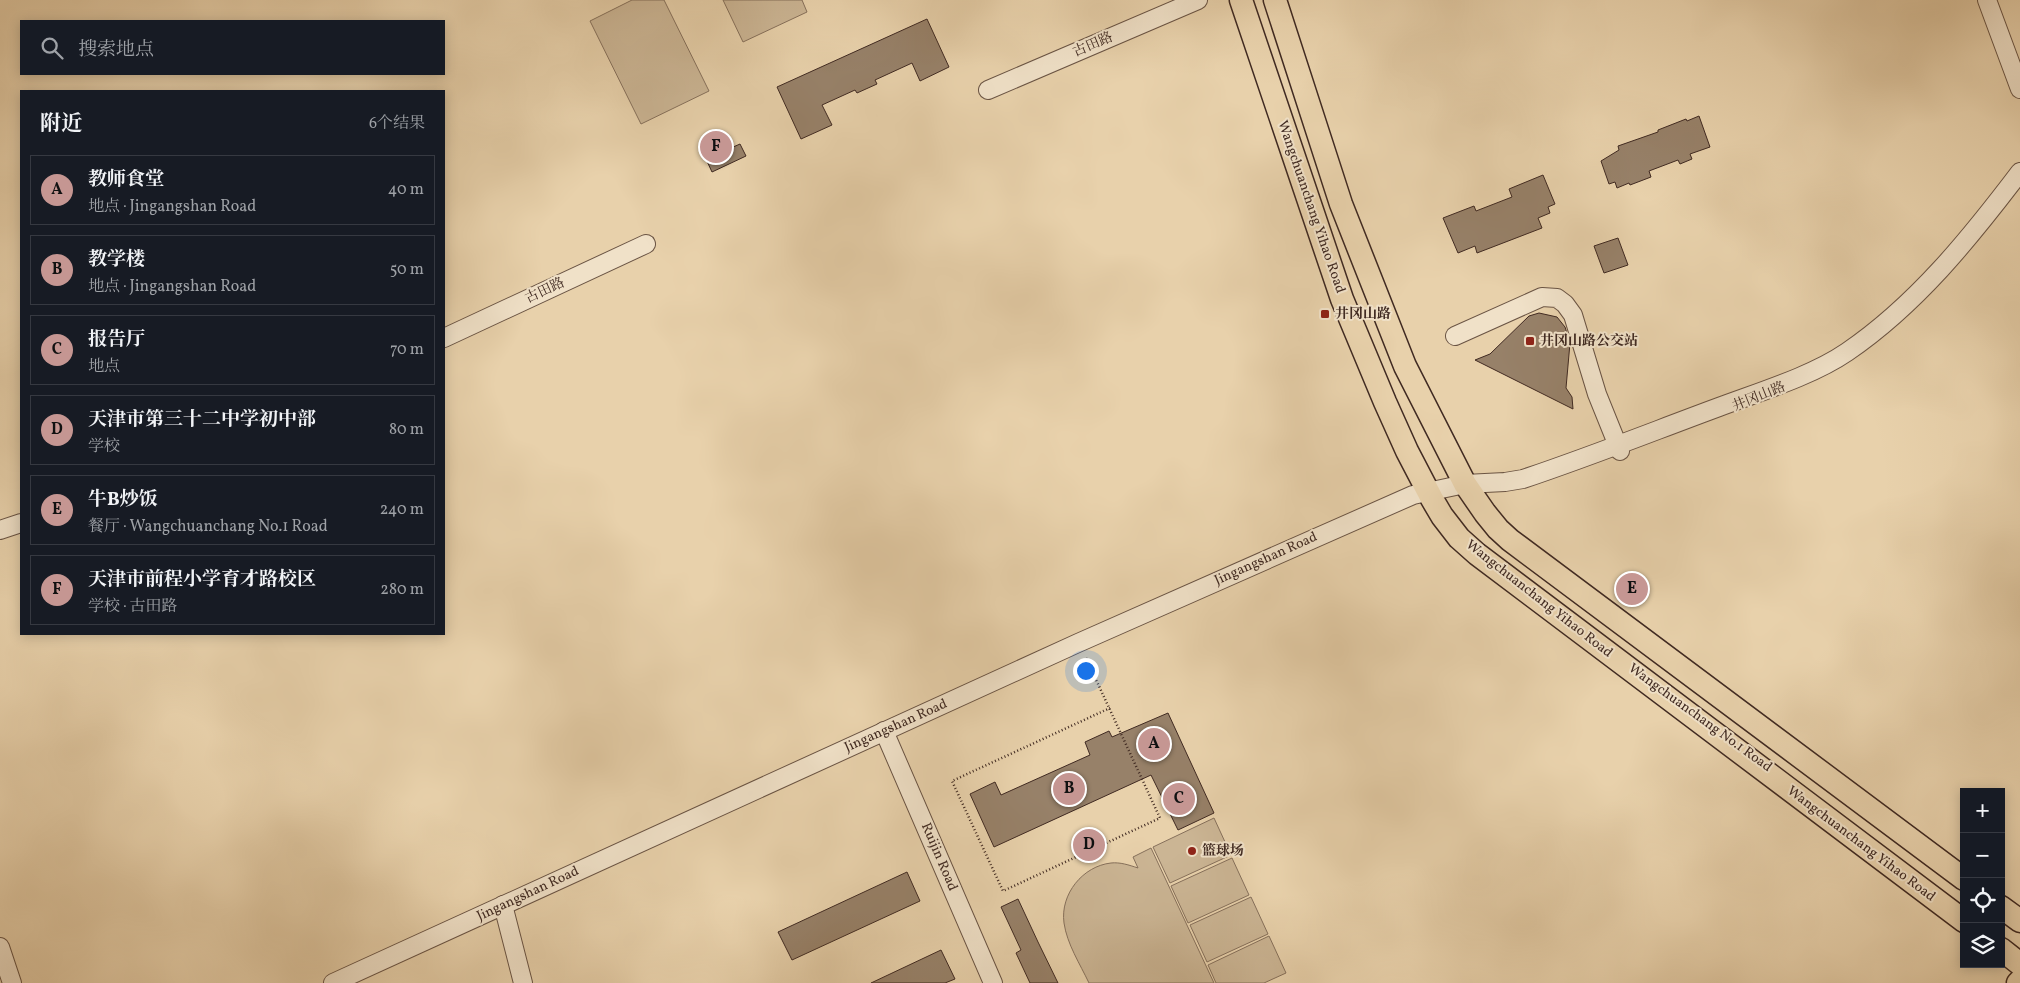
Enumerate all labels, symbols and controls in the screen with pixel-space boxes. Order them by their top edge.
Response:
search box [20,20,445,75]
street label: 古田路 [1070,28,1116,62]
icon: search [38,34,66,62]
text: 搜索地点 [78,37,154,63]
text: 附近 [40,110,82,139]
text: 6个结果 [369,113,425,135]
street label: Wangchuanchang Yihao Road [1272,118,1350,296]
pin: F [700,128,732,166]
text: 教师食堂 [88,167,164,193]
text: A [51,179,63,201]
text: 40 m [388,179,424,201]
text: 地点 · Jingangshan Road [88,196,256,218]
text: 教学楼 [88,247,145,273]
text: B [52,259,62,281]
text: 50 m [390,259,424,281]
street label: 古田路 [522,274,568,308]
text: 地点 · Jingangshan Road [88,276,256,298]
place label: 井冈山路 [1335,305,1391,324]
marker: 井冈山路 [1319,308,1331,320]
text: 报告厅 [88,327,145,353]
place label: 井冈山路公交站 [1540,332,1638,351]
marker: 井冈山路公交站 [1524,335,1536,347]
text: C [52,339,62,361]
text: 70 m [390,339,424,361]
text: 地点 [88,356,120,378]
street label: 井冈山路 [1729,378,1789,416]
text: 天津市第三十二中学初中部 [88,407,316,433]
text: D [51,419,63,441]
text: 80 m [389,419,424,441]
text: 学校 [88,436,120,458]
text: 牛B炒饭 [88,487,158,513]
text: E [52,499,62,521]
text: 240 m [380,499,424,521]
text: 餐厅 · Wangchuanchang No.1 Road [88,516,328,538]
street label: Jingangshan Road [1211,528,1321,590]
street label: Wangchuanchang Yihao Road [1462,536,1616,662]
text: 天津市前程小学育才路校区 [88,567,316,593]
pin: E [1616,570,1648,608]
text: F [52,579,62,601]
text: 280 m [380,579,424,601]
text: 学校 · 古田路 [88,596,178,618]
your location [1073,658,1099,684]
street label: Wangchuanchang No.1 Road [1624,659,1776,777]
street label: Jingangshan Road [841,695,951,757]
pin: A [1138,725,1170,763]
pin: B [1053,770,1085,808]
pin: C [1163,780,1195,818]
street label: Wangchuanchang Yihao Road [1783,782,1939,906]
map controls [1960,788,2005,968]
button: + [1960,788,2005,833]
street label: Ruijin Road [916,820,962,894]
pin: D [1073,826,1105,864]
button: − [1960,833,2005,878]
place label: 篮球场 [1202,842,1244,861]
marker: 篮球场 [1186,845,1198,857]
street label: Jingangshan Road [474,862,582,926]
button: locate [1960,878,2005,923]
button: layers [1960,923,2005,968]

